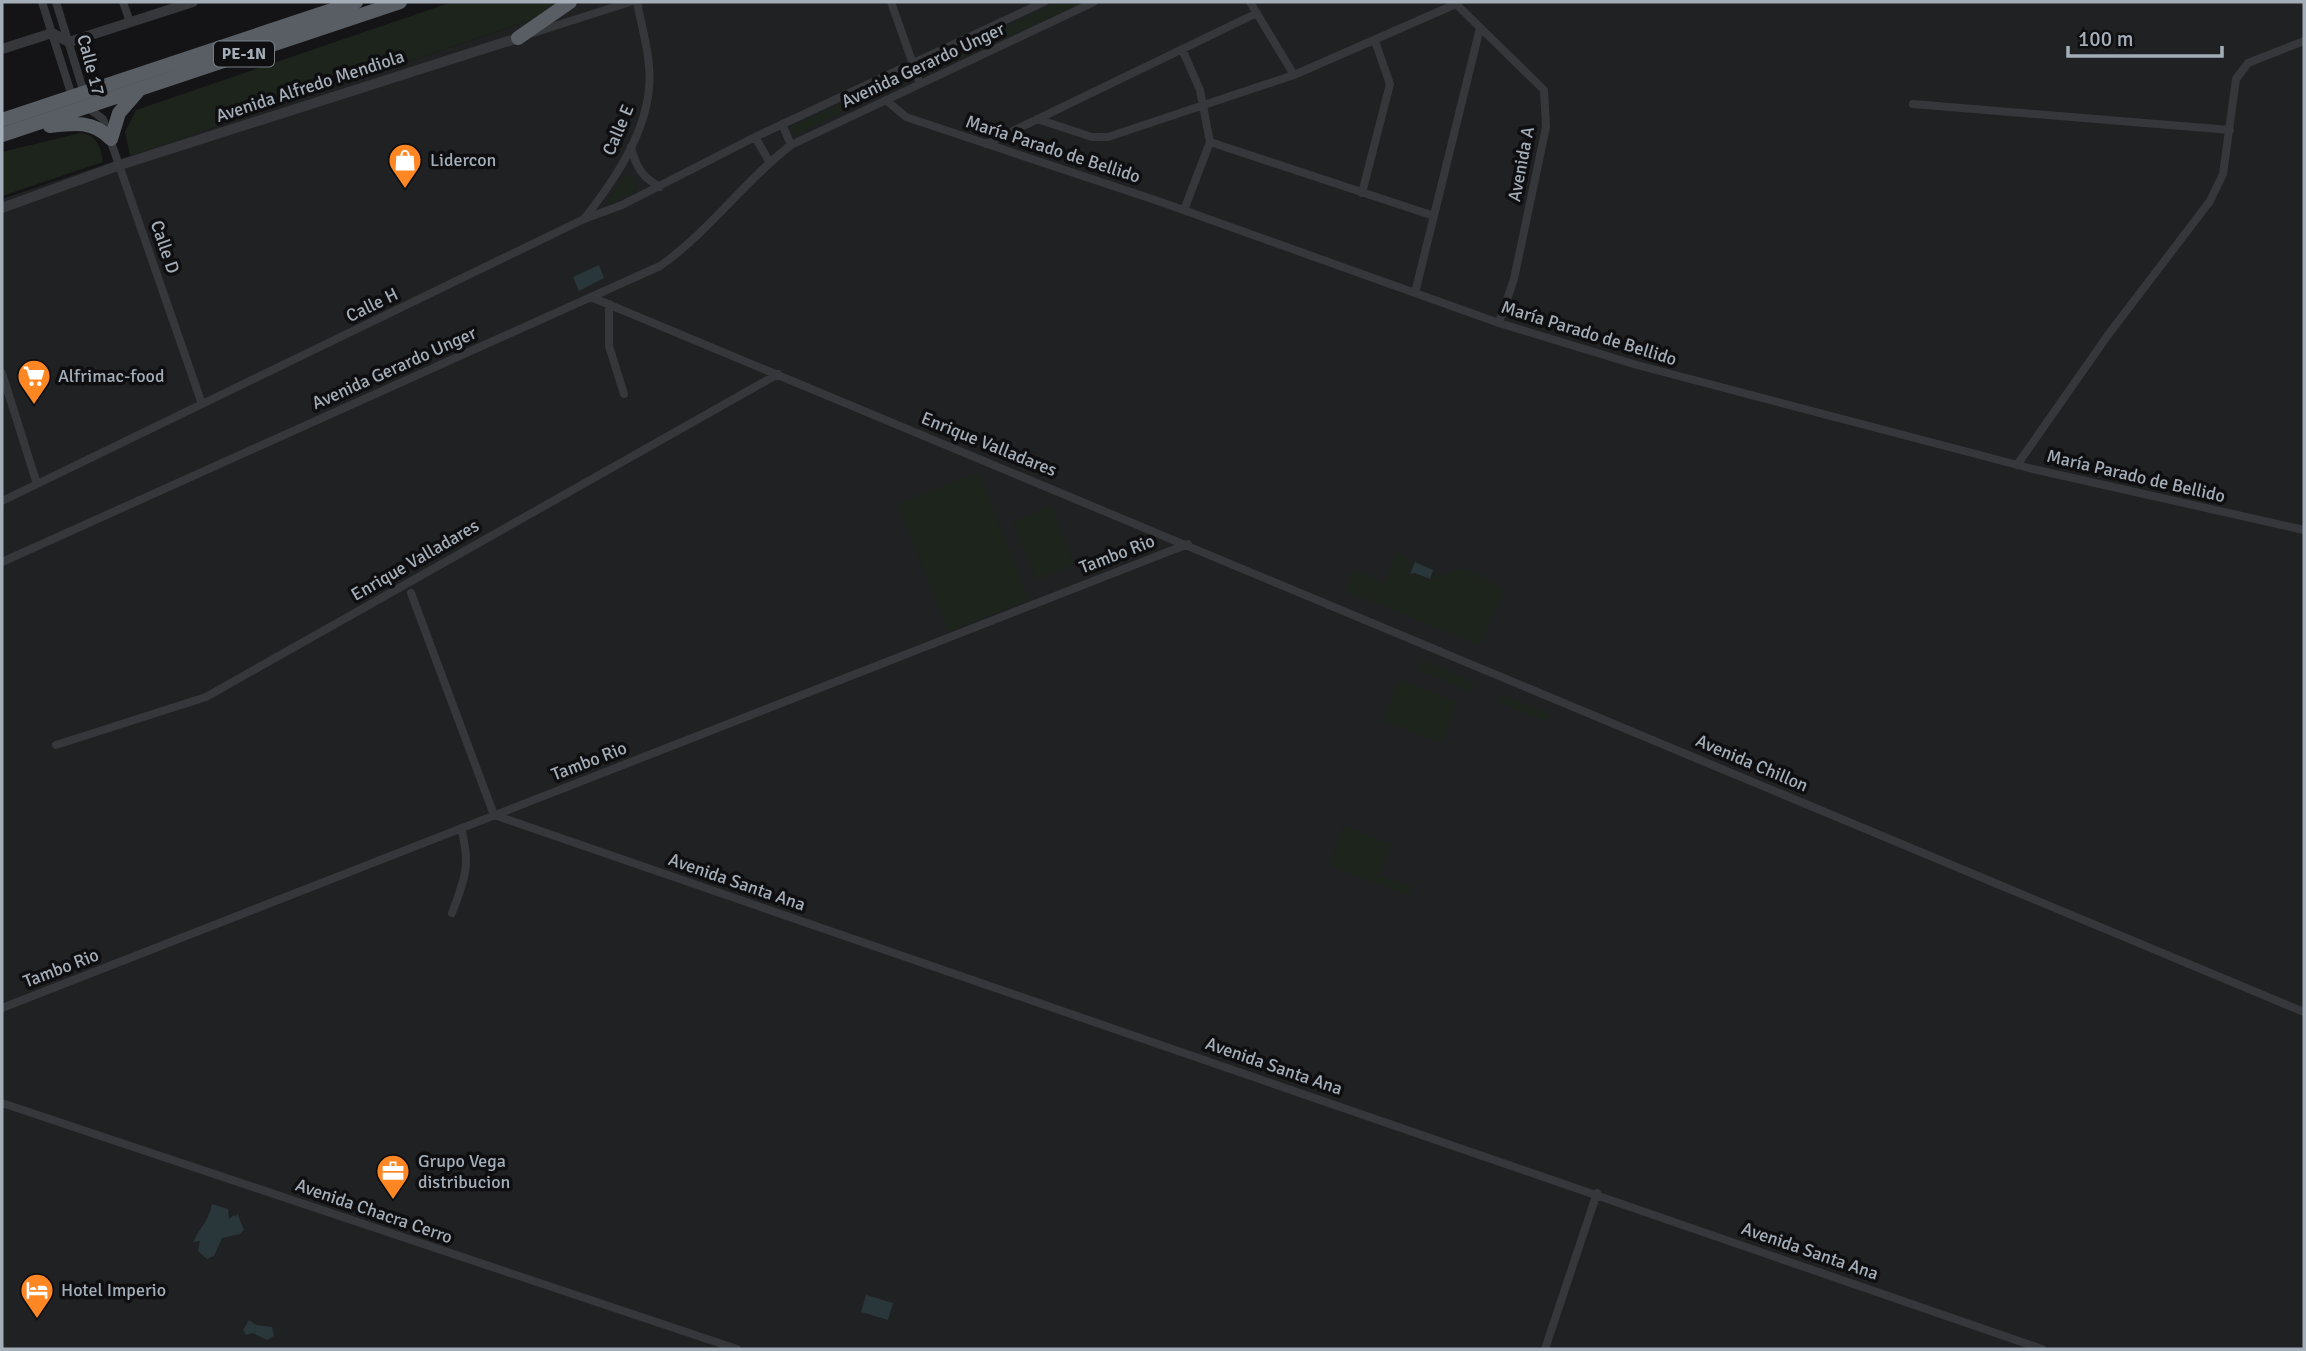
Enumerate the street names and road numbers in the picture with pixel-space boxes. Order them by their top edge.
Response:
street label: Avenida Gerardo Unger [838,17,1008,112]
street label: Calle 17 [72,32,110,98]
road number: PE-1N [214,42,274,66]
street label: Avenida Alfredo Mendiola [213,45,407,127]
street label: Calle E [597,101,639,159]
street label: María Parado de Bellido [963,110,1143,188]
street label: Avenida A [1503,125,1539,203]
street label: Calle D [146,218,184,276]
street label: Calle H [342,283,402,327]
street label: María Parado de Bellido [1499,296,1679,370]
street label: Avenida Gerardo Unger [308,322,480,414]
street label: Enrique Valladares [918,407,1060,481]
street label: María Parado de Bellido [2045,445,2227,507]
street label: Enrique Valladares [347,514,483,606]
street label: Tambo Rio [1076,530,1158,578]
street label: Avenida Chillon [1693,729,1811,797]
street label: Tambo Rio [548,737,630,785]
street label: Avenida Santa Ana [666,848,808,916]
street label: Tambo Rio [20,944,102,992]
street label: Avenida Santa Ana [1203,1032,1345,1100]
street label: Avenida Chacra Cerro [293,1174,455,1248]
street label: Avenida Santa Ana [1739,1217,1881,1285]

